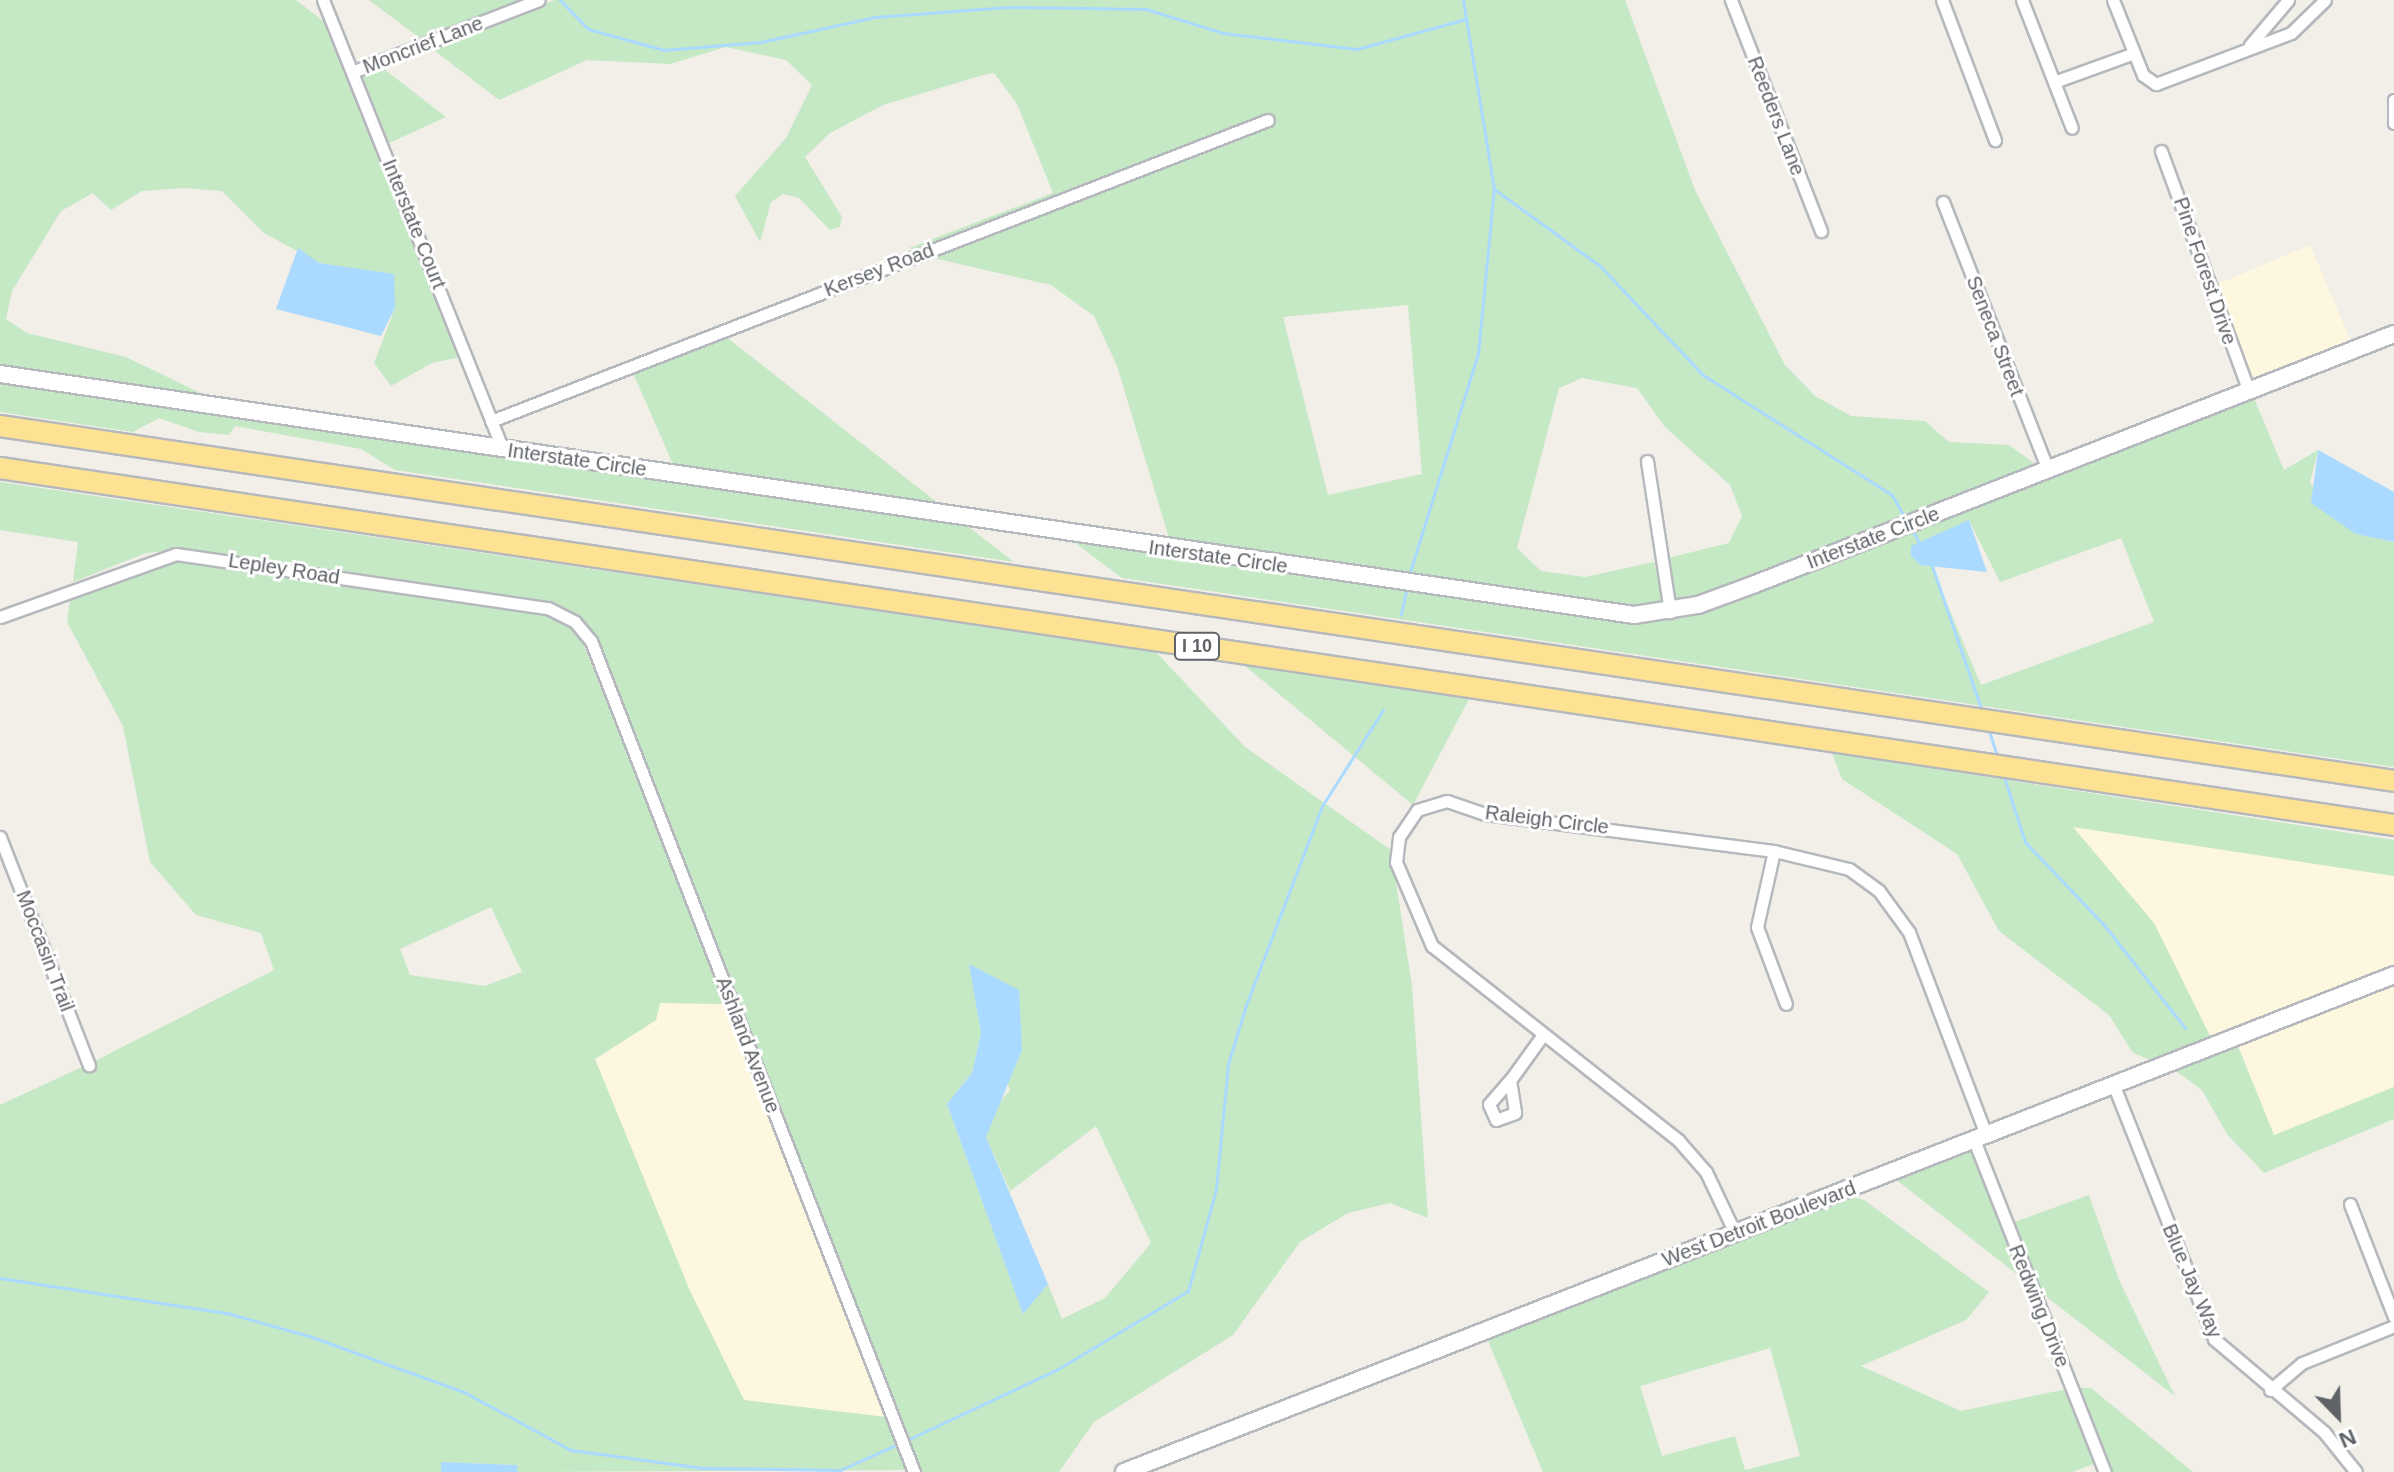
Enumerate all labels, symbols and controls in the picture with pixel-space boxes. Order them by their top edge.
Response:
street label: Moncrief Lane [360,11,486,79]
street label: Reeders Lane [1742,53,1810,179]
street label: Interstate Court [377,156,451,292]
street label: Pine Forest Drive [2169,194,2241,348]
street label: Kersey Road [821,238,937,302]
street label: Seneca Street [1961,273,2029,399]
street label: Interstate Circle [506,438,648,482]
street label: Interstate Circle [1803,502,1943,574]
street label: Interstate Circle [1147,535,1289,579]
street label: Lepley Road [227,548,341,590]
road number: I 10 [1173,632,1221,660]
street label: Raleigh Circle [1484,801,1610,839]
street label: Moccasin Trail [11,887,79,1015]
street label: Ashland Avenue [711,973,785,1117]
street label: West Detroit Boulevard [1659,1176,1859,1272]
street label: Blue Jay Way [2157,1220,2227,1342]
street label: Redwing Drive [2004,1241,2074,1371]
north arrow [2298,1376,2378,1456]
text: N [2335,1424,2360,1453]

